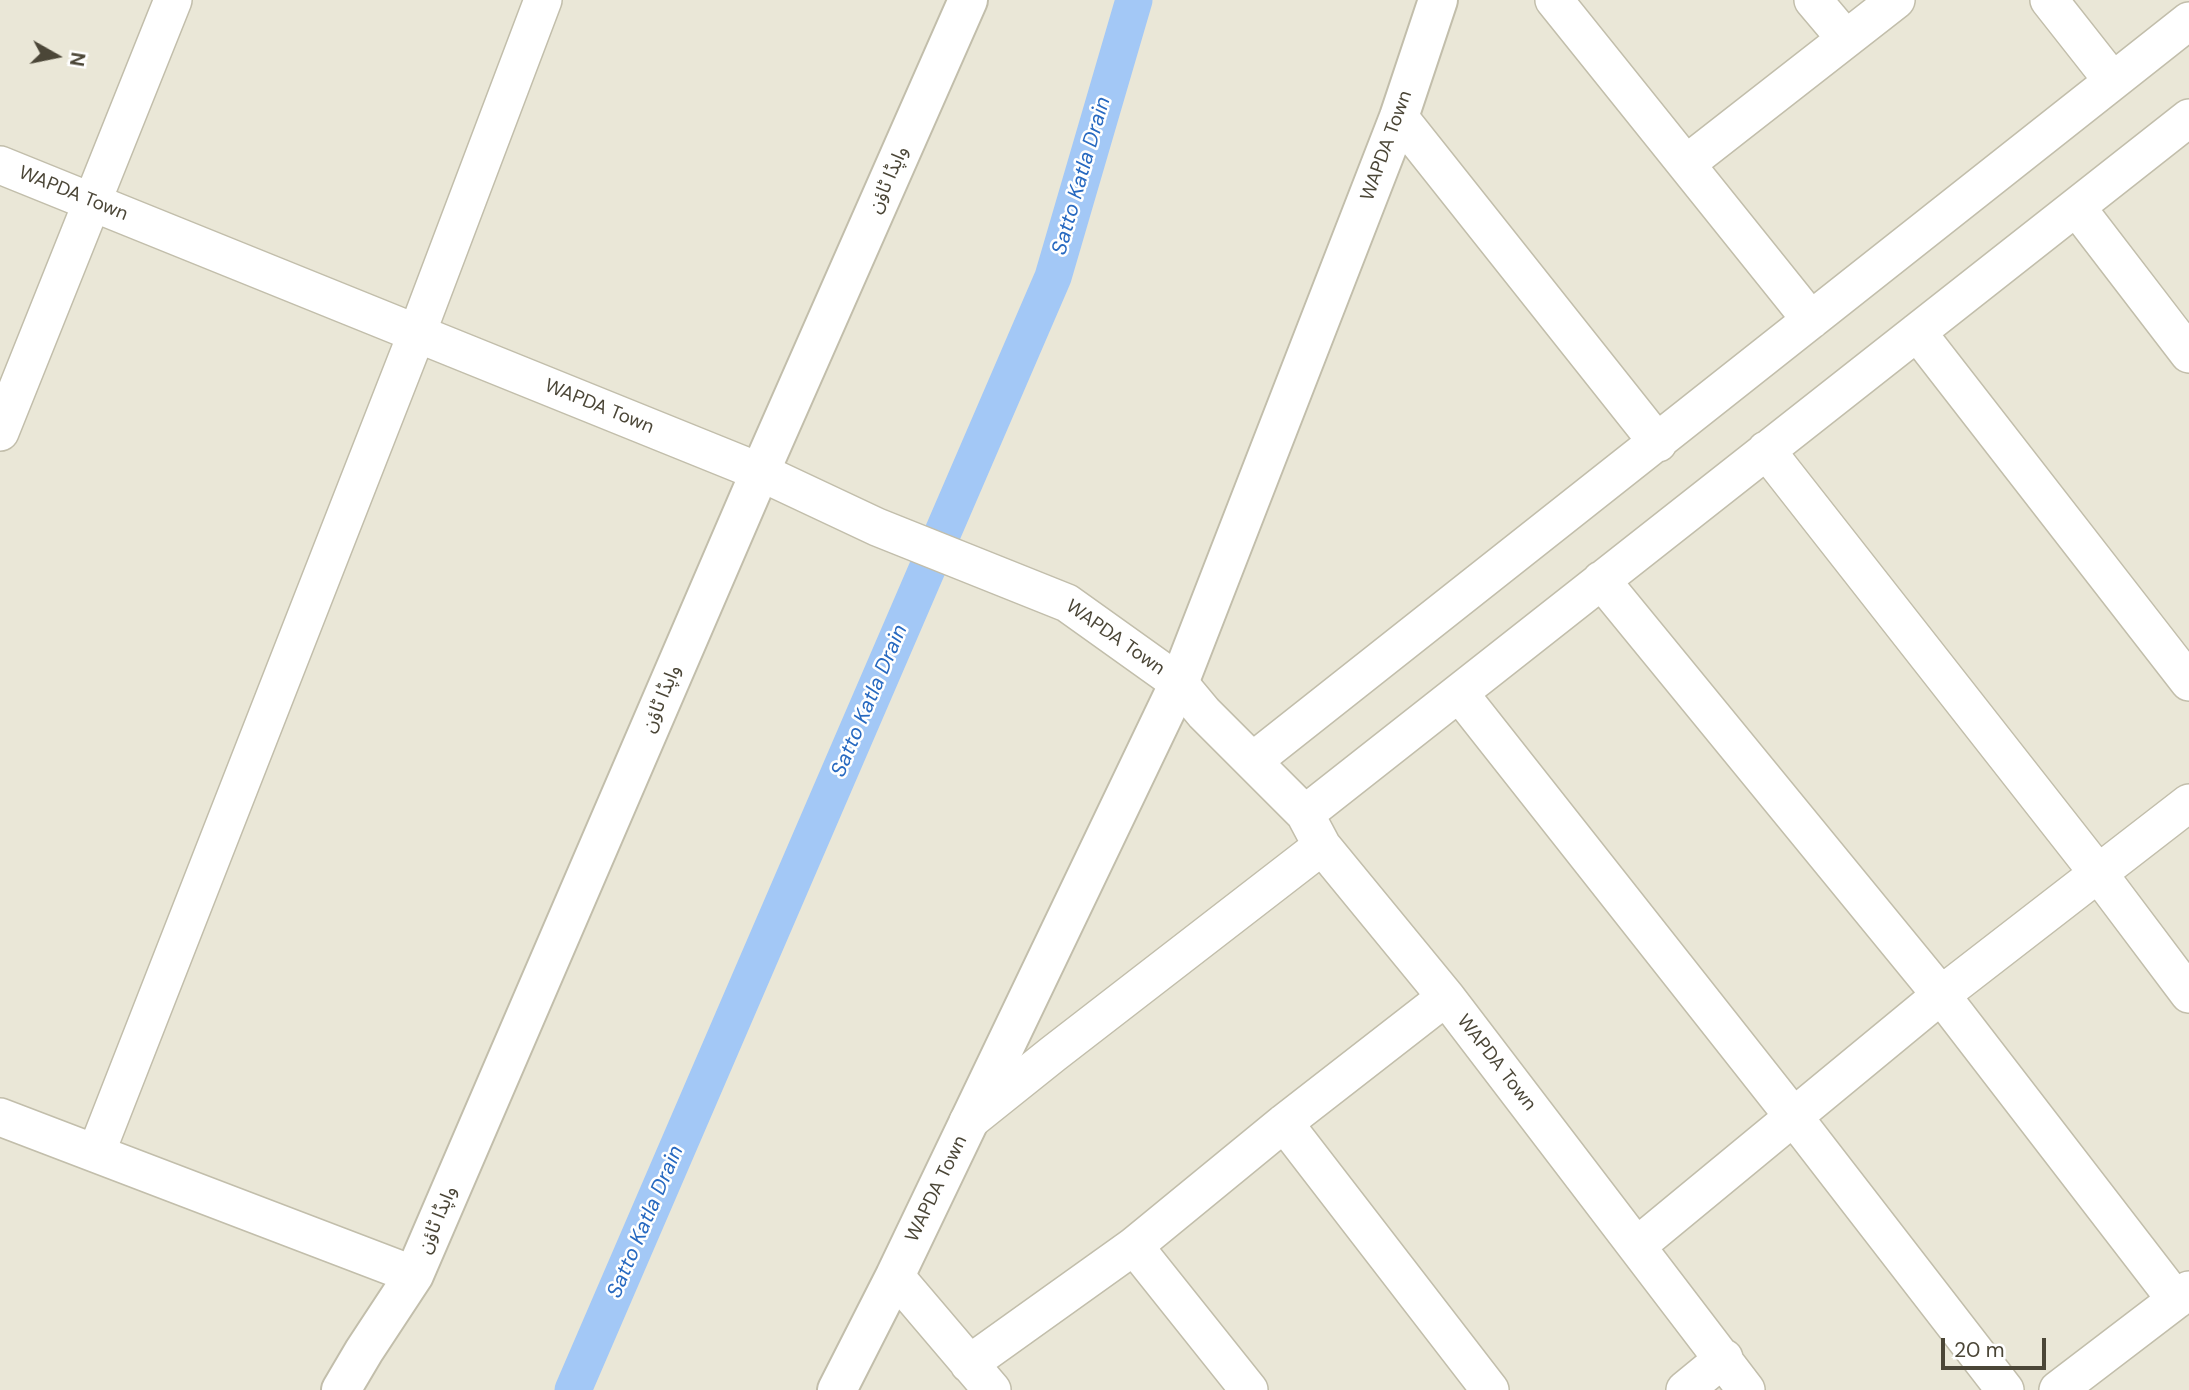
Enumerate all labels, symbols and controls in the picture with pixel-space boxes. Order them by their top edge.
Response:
north arrow [21,21,91,91]
text: N [64,51,91,68]
street label: WAPDA Town [1356,88,1418,204]
water label: Satto Katla Drain [1047,94,1117,258]
street label: واپڈا ٹاؤن [864,143,914,217]
street label: WAPDA Town [15,162,131,226]
street label: WAPDA Town [541,375,657,439]
street label: WAPDA Town [1061,595,1169,681]
water label: Satto Katla Drain [827,621,913,781]
street label: واپڈا ٹاؤن [638,662,686,736]
street label: WAPDA Town [1451,1010,1541,1116]
street label: WAPDA Town [901,1132,973,1246]
water label: Satto Katla Drain [603,1142,689,1302]
street label: واپڈا ٹاؤن [414,1183,462,1257]
scale bar [1944,1324,2049,1368]
text: 20 m [1954,1336,2005,1364]

